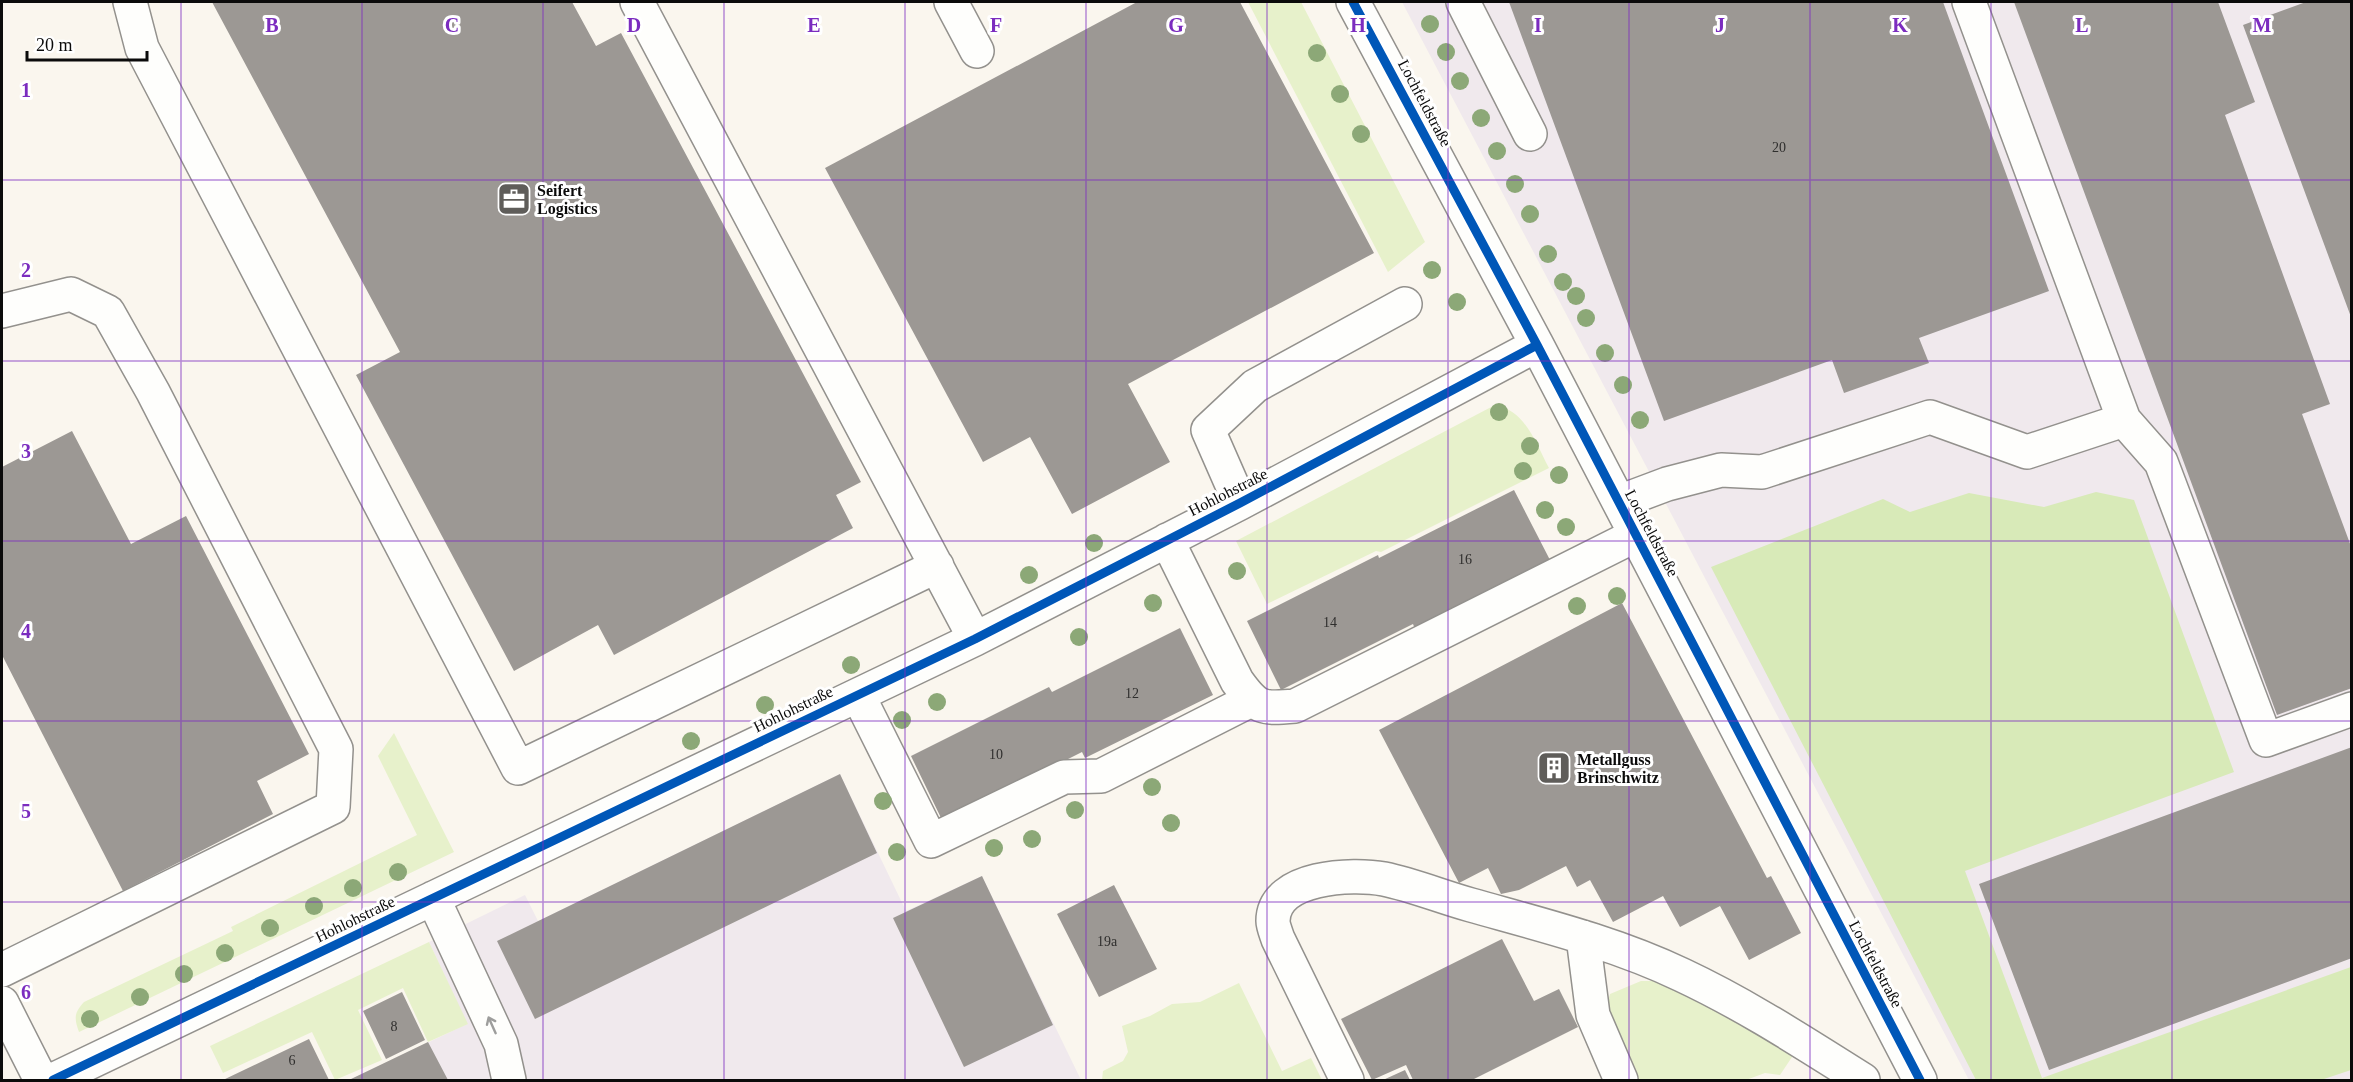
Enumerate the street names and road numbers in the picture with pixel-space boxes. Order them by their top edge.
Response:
street label: Lochfeldstraße [1395,57,1455,149]
street label: Hohlohstraße [1186,465,1270,519]
street label: Lochfeldstraße [1622,487,1682,579]
street label: Hohlohstraße [751,682,835,736]
street label: Hohlohstraße [313,892,397,946]
street label: Lochfeldstraße [1846,918,1906,1010]

